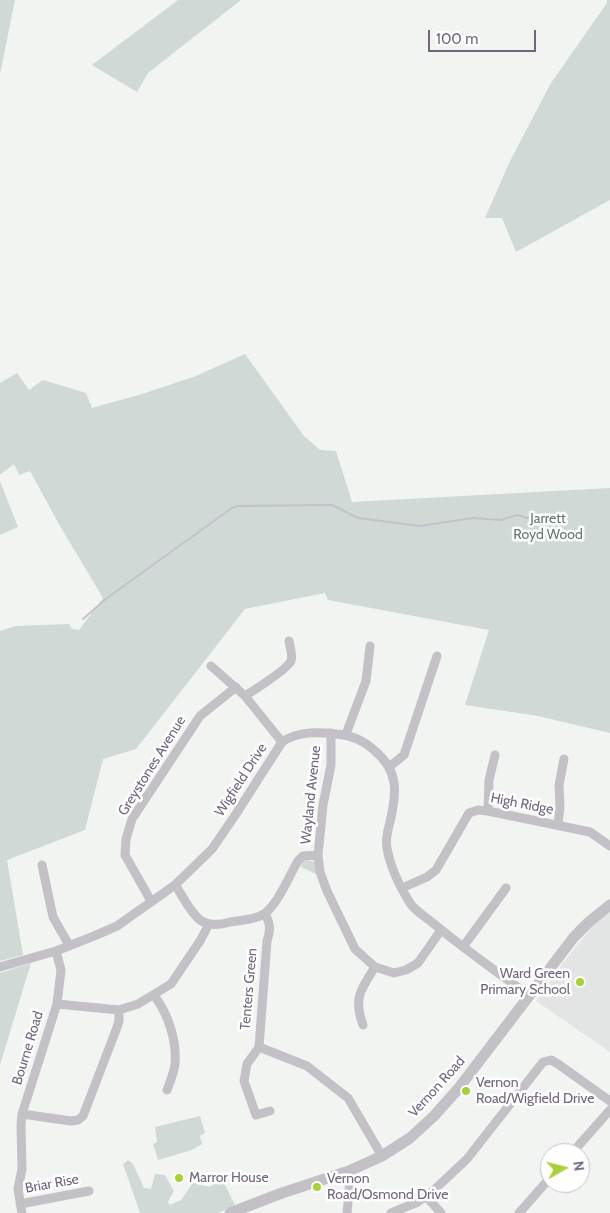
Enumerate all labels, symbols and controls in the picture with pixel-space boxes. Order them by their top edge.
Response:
scale bar [430,20,538,52]
text: 100 m [436,30,478,48]
park label: Jarrett Royd Wood [513,511,583,544]
street label: Greystones Avenue [115,713,189,819]
street label: Wigfield Drive [211,740,271,820]
street label: Wayland Avenue [297,745,325,845]
street label: High Ridge [489,790,555,818]
street label: Tenters Green [237,947,261,1031]
place label: Ward Green Primary School [480,966,570,999]
marker: Ward Green Primary School [574,976,586,988]
street label: Bourne Road [9,1009,47,1087]
street label: Vernon Road [405,1053,469,1121]
place label: Vernon Road/Wigfield Drive [476,1075,594,1108]
marker: Vernon Road/Wigfield Drive [460,1085,472,1097]
north arrow [540,1143,590,1193]
text: N [569,1160,588,1172]
place label: Marror House [189,1170,269,1186]
street label: Briar Rise [24,1171,80,1197]
place label: Vernon Road/Osmond Drive [327,1171,448,1204]
marker: Marror House [173,1172,185,1184]
marker: Vernon Road/Osmond Drive [311,1181,323,1193]

